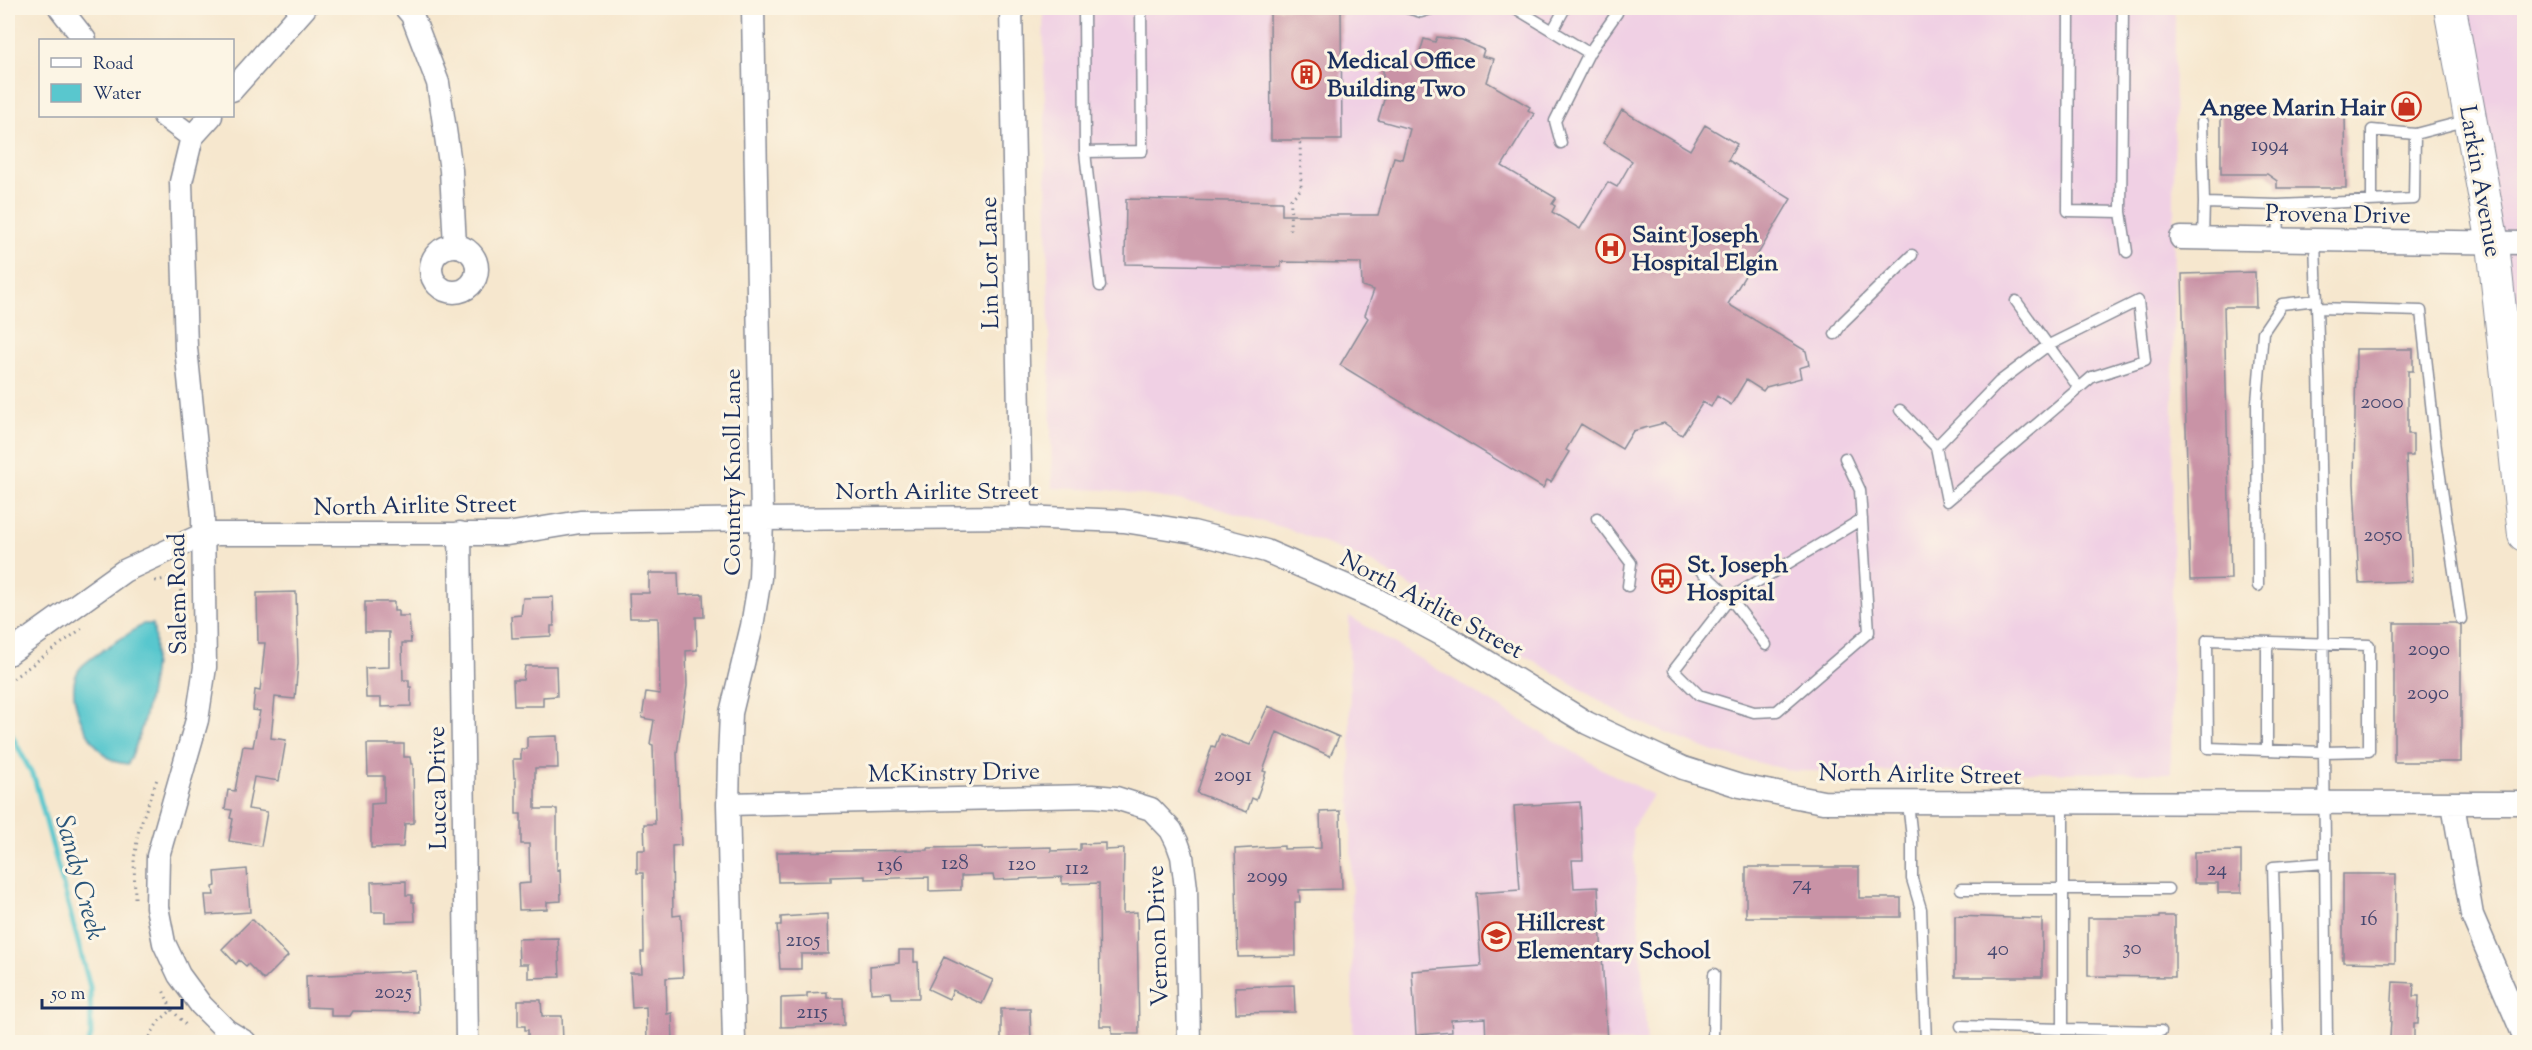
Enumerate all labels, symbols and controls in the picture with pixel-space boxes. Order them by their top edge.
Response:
legend [39,39,234,117]
place label: Medical Office Building Two [1327,45,1476,107]
text: Road [93,52,133,78]
building icon: Medical Office Building Two [1290,58,1322,90]
text: Water [93,82,142,108]
shop icon: Angee Marin Hair [2391,91,2423,123]
place label: Angee Marin Hair [2200,92,2387,126]
street label: Larkin Avenue [2449,103,2509,260]
house number: 1994 [2251,131,2289,161]
street label: Lin Lor Lane [973,196,1009,330]
street label: Provena Drive [2265,198,2411,234]
place label: Saint Joseph Hospital Elgin [1632,219,1779,281]
hospital icon: Saint Joseph Hospital Elgin [1595,232,1627,264]
street label: Country Knoll Lane [717,368,751,576]
house number: 2000 [2360,388,2404,418]
street label: North Airlite Street [835,476,1039,510]
street label: North Airlite Street [313,488,517,526]
house number: 2050 [2363,521,2403,551]
street label: Salem Road [161,532,197,655]
street label: North Airlite Street [1333,543,1529,668]
place label: St. Joseph Hospital [1687,549,1789,611]
bus stop icon: St. Joseph Hospital [1650,562,1682,594]
house number: 2090 [2408,635,2450,665]
house number: 2090 [2407,679,2449,709]
street label: Lucca Drive [421,726,457,850]
street label: McKinstry Drive [868,755,1041,793]
street label: North Airlite Street [1818,757,2022,795]
house number: 2091 [1214,761,1252,791]
water label: Sandy Creek [44,811,113,945]
house number: 128 [941,849,969,879]
house number: 120 [1008,850,1036,880]
house number: 136 [877,851,903,881]
house number: 112 [1065,854,1089,884]
house number: 24 [2207,855,2227,885]
house number: 2099 [1246,862,1288,892]
street label: Vernon Drive [1140,865,1178,1007]
house number: 74 [1792,870,1812,900]
house number: 16 [2360,905,2378,935]
place label: Hillcrest Elementary School [1517,907,1711,969]
school or university icon: Hillcrest Elementary School [1480,920,1512,952]
house number: 2105 [785,926,821,956]
house number: 30 [2122,934,2142,964]
house number: 40 [1987,935,2009,965]
scale bar [42,972,182,1010]
house number: 2025 [374,978,412,1008]
text: 50 m [50,982,86,1008]
house number: 2115 [796,998,828,1028]

